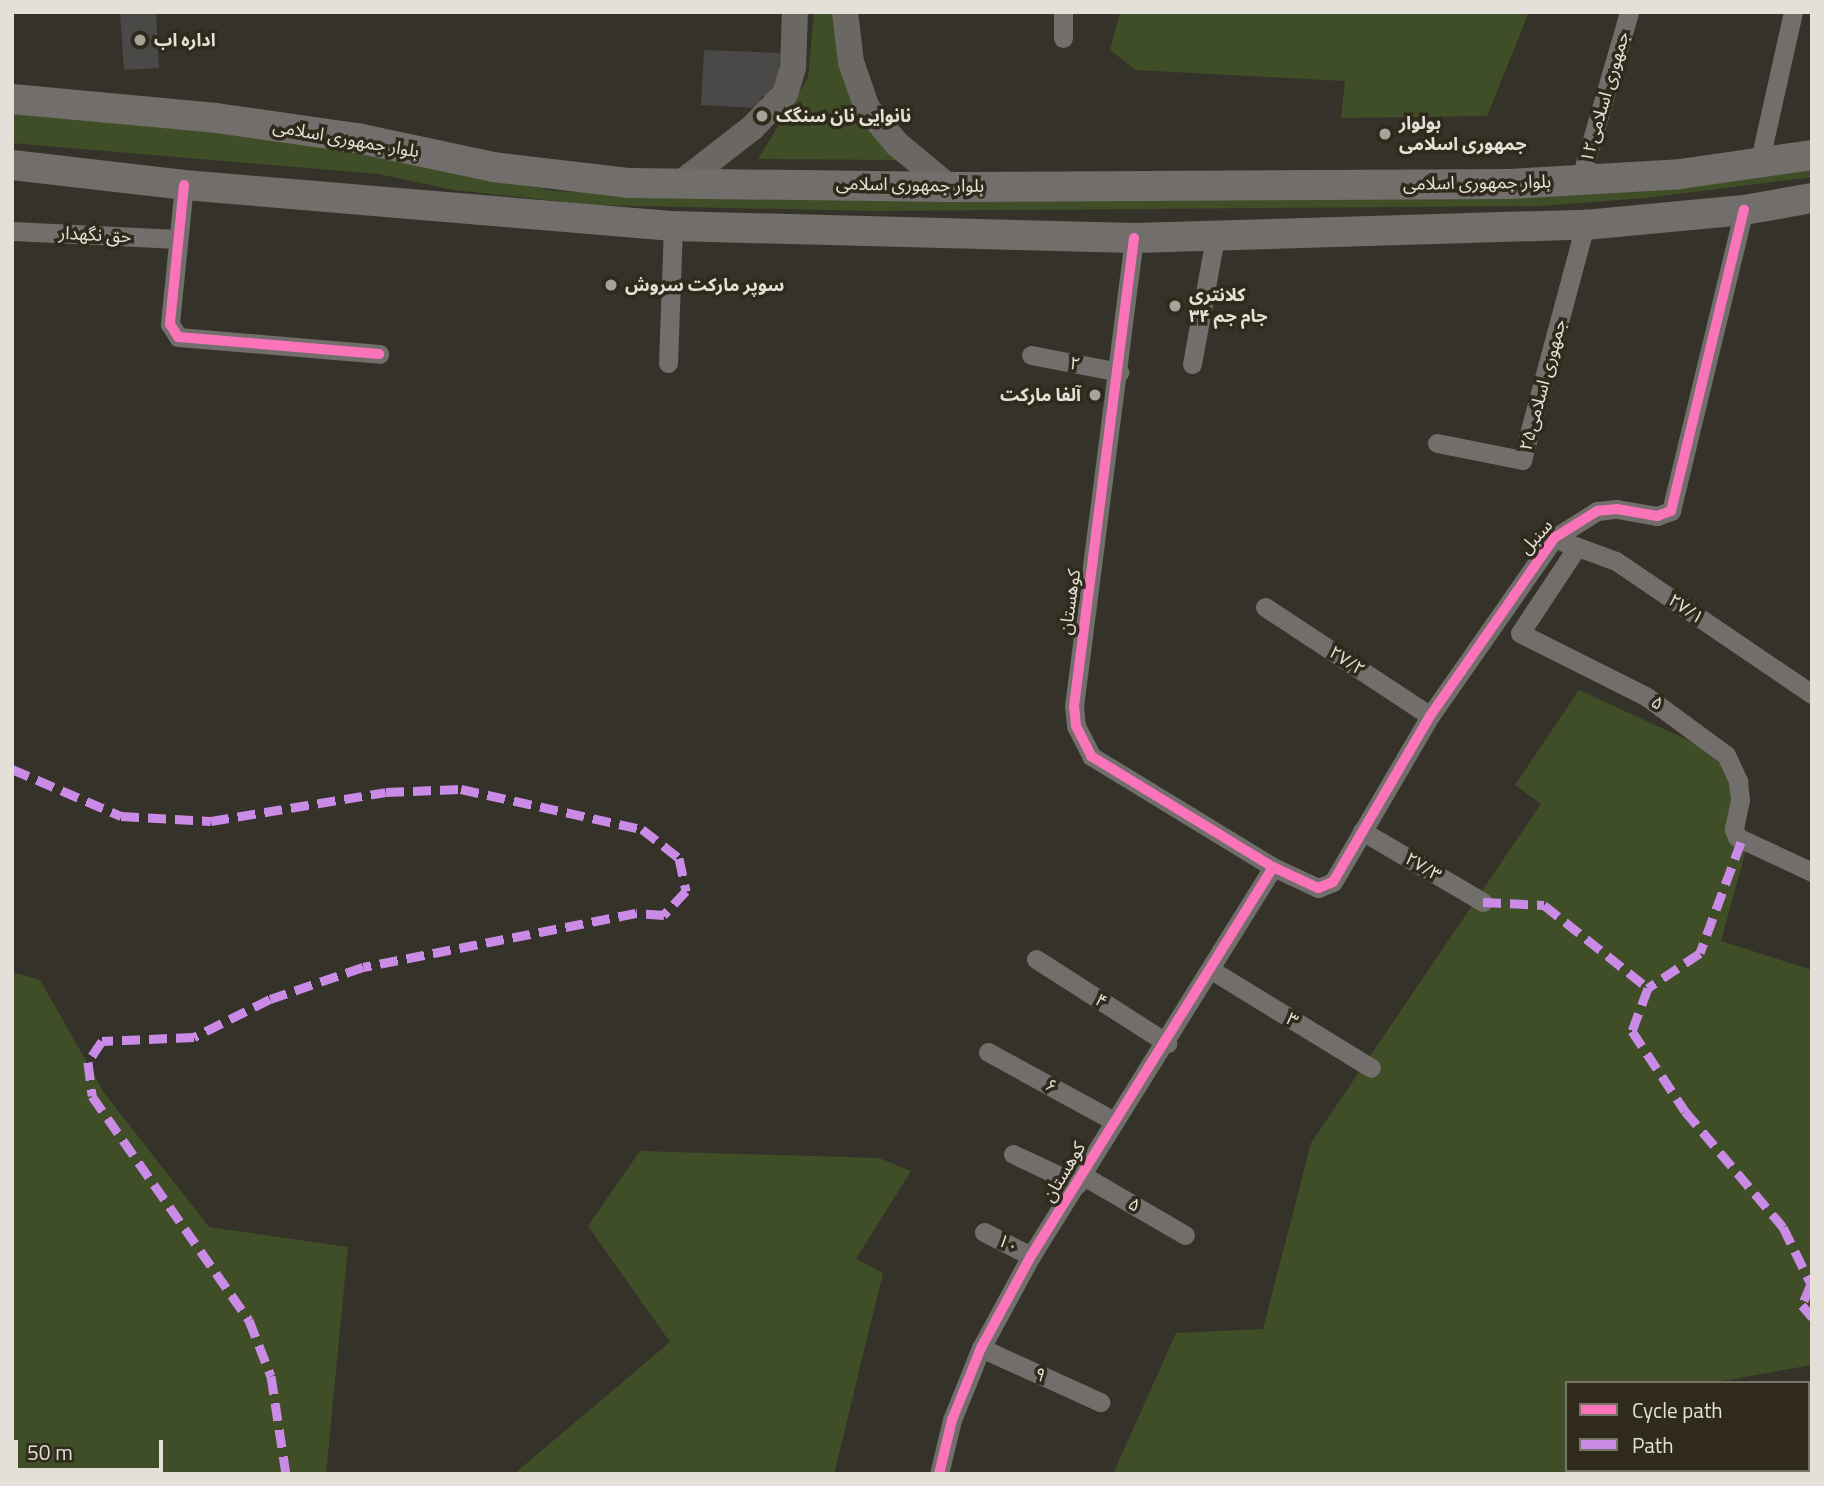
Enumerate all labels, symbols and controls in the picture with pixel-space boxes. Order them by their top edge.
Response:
place label: اداره اب [154,29,216,51]
street label: جمهوری اسلامی۱۲ [1576,29,1634,165]
marker: اداره اب [132,32,148,48]
place label: نانوایی نان سنگک [776,105,911,127]
marker: نانوایی نان سنگک [754,108,770,124]
place label: بولوار جمهوری اسلامی [1399,113,1527,156]
street label: بلوار جمهوری اسلامی [271,115,421,163]
marker: بولوار جمهوری اسلامی [1377,126,1393,142]
street label: بلوار جمهوری اسلامی [1403,171,1551,195]
street label: بلوار جمهوری اسلامی [836,173,984,197]
street label: حق نگهدار [58,222,132,248]
place label: سوپر مارکت سروش [625,274,784,296]
marker: سوپر مارکت سروش [603,277,619,293]
place label: کلانتری ۳۴ جام جم [1189,285,1268,328]
marker: کلانتری ۳۴ جام جم [1167,298,1183,314]
street label: جمهوری اسلامی۲۵ [1515,317,1571,453]
street label: ۲ [1068,352,1082,376]
place label: آلفا مارکت [1000,384,1081,406]
marker: آلفا مارکت [1087,387,1103,403]
street label: سنبل [1515,515,1557,559]
street label: کوهستان [1055,568,1085,636]
street label: ۲۷/۱ [1664,589,1708,629]
street label: ۲۷/۲ [1325,642,1369,680]
street label: ۵ [1647,691,1667,715]
street label: ۲۷/۳ [1401,848,1445,886]
street label: ۴ [1091,989,1111,1013]
street label: ۳ [1282,1008,1302,1032]
street label: ۶ [1041,1074,1061,1098]
street label: کوهستان [1038,1138,1090,1206]
street label: ۵ [1124,1193,1144,1217]
street label: ۱۰ [994,1230,1022,1258]
street label: ۹ [1031,1363,1049,1387]
legend [1565,1381,1810,1472]
text: Cycle path [1632,1394,1723,1426]
scale bar [18,1426,166,1470]
text: Path [1632,1429,1674,1461]
text: 50 m [27,1436,73,1468]

